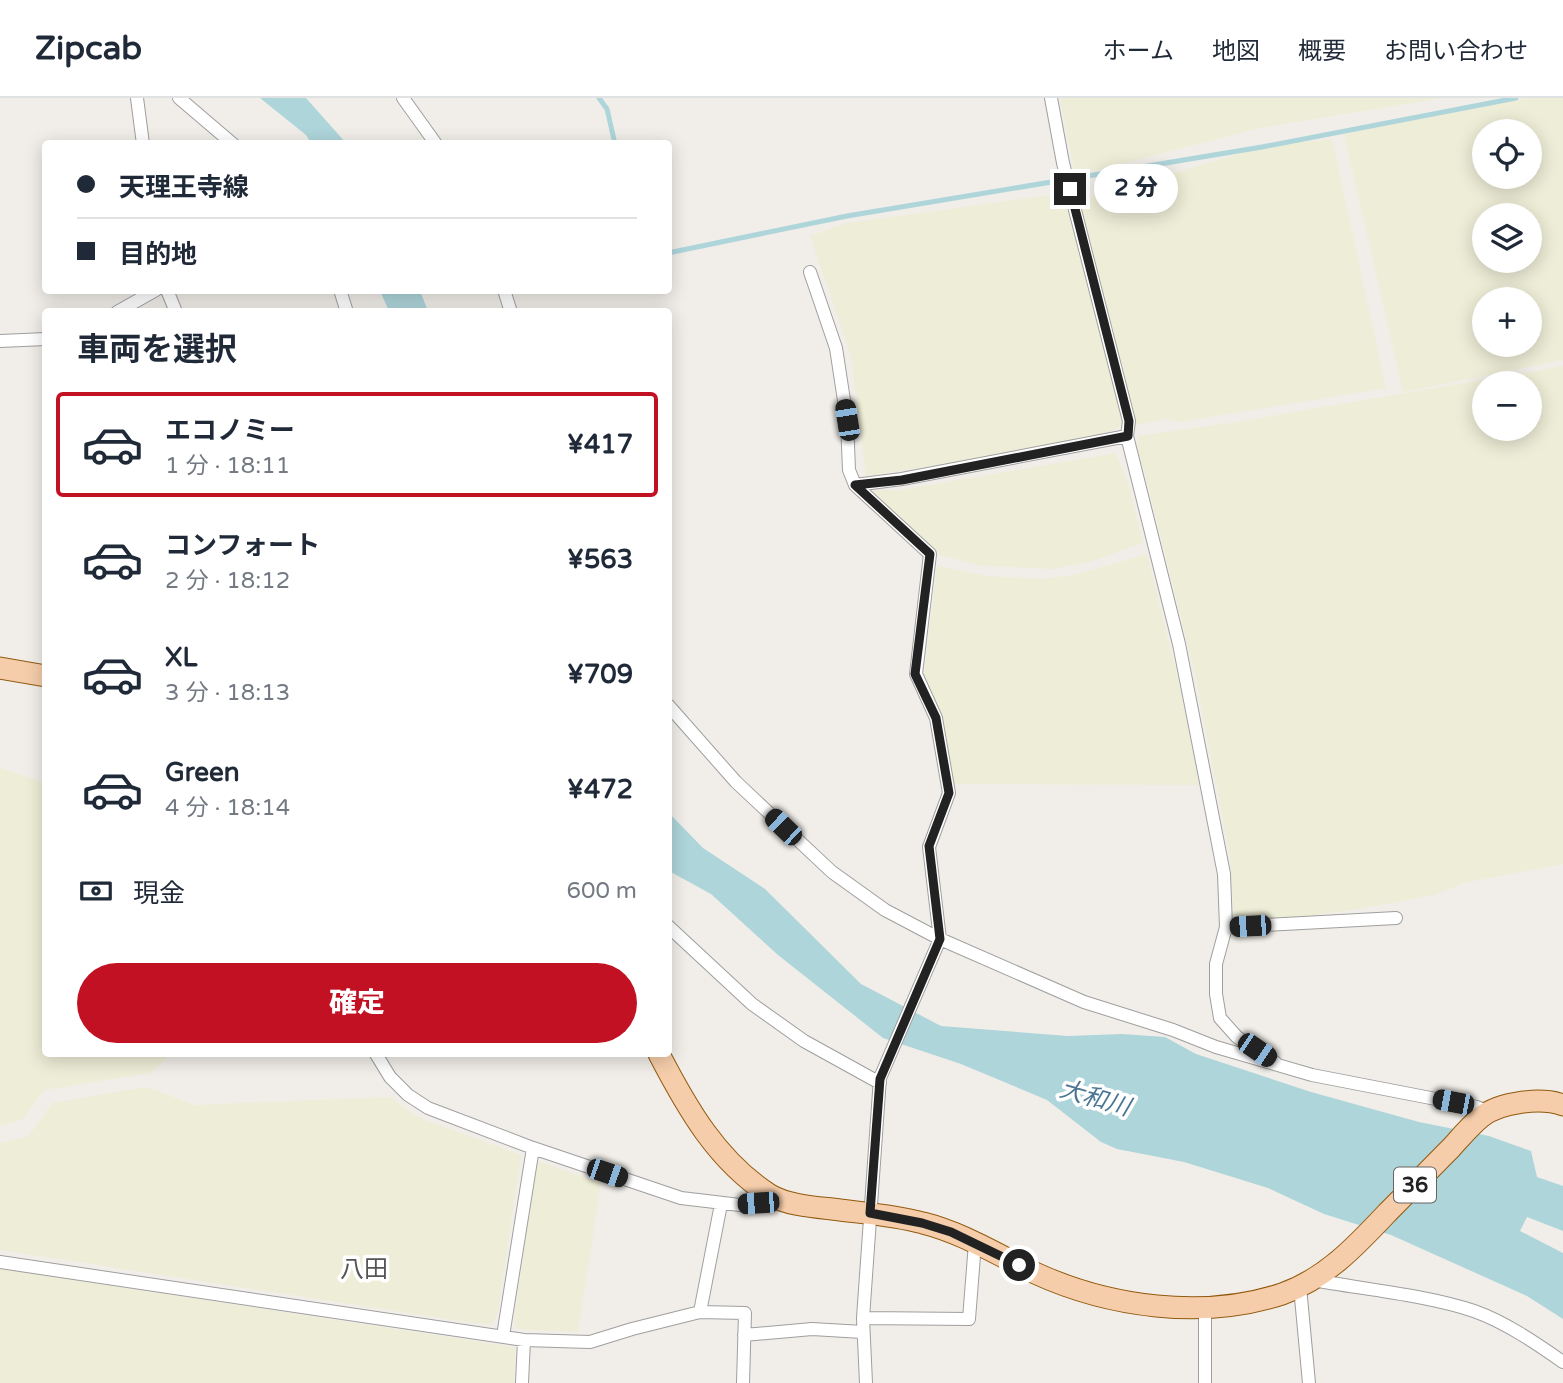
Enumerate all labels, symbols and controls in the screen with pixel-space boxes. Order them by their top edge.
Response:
text: Zipcab [35,29,142,68]
text: ホーム [1103,37,1174,66]
text: 地図 [1212,37,1260,66]
text: 概要 [1298,37,1346,66]
text: お問い合わせ [1384,37,1528,66]
map controls [1472,119,1542,441]
button: locate [1472,119,1542,189]
callout: 2 分 [1094,164,1178,214]
text: 天理王寺線 [119,172,249,203]
route end [1054,173,1086,205]
text: 2 分 [1114,174,1158,202]
button: layers [1472,203,1542,273]
text: 目的地 [119,239,197,270]
button: + [1472,287,1542,357]
text: 車両を選択 [77,331,237,369]
button: − [1472,371,1542,441]
car [834,398,861,442]
icon: car [81,413,144,476]
text: エコノミー [165,415,295,446]
text: ¥417 [567,429,633,460]
text: 1 分 · 18:11 [165,452,290,480]
icon: car [81,528,144,591]
text: コンフォート [165,530,320,561]
text: ¥563 [567,544,633,575]
text: 2 分 · 18:12 [165,567,290,595]
text: XL [165,642,197,673]
icon: car [81,643,144,706]
text: ¥709 [567,659,633,690]
text: 3 分 · 18:13 [165,679,290,707]
text: Green [165,757,240,788]
icon: car [81,758,144,821]
text: ¥472 [567,774,633,805]
text: 4 分 · 18:14 [165,794,290,822]
car [761,805,806,849]
icon: cash [77,872,115,910]
text: 600 m [567,877,637,905]
text: 現金 [133,878,185,909]
car [1229,914,1272,938]
button: 確定 [77,963,637,1043]
car [1234,1030,1281,1070]
water label: 大和川 [1056,1075,1136,1123]
car [1431,1088,1476,1116]
car [584,1156,631,1190]
road number: 36 [1394,1168,1436,1202]
car [737,1191,780,1215]
route start [1003,1249,1035,1281]
district label: 八田 [340,1255,388,1284]

